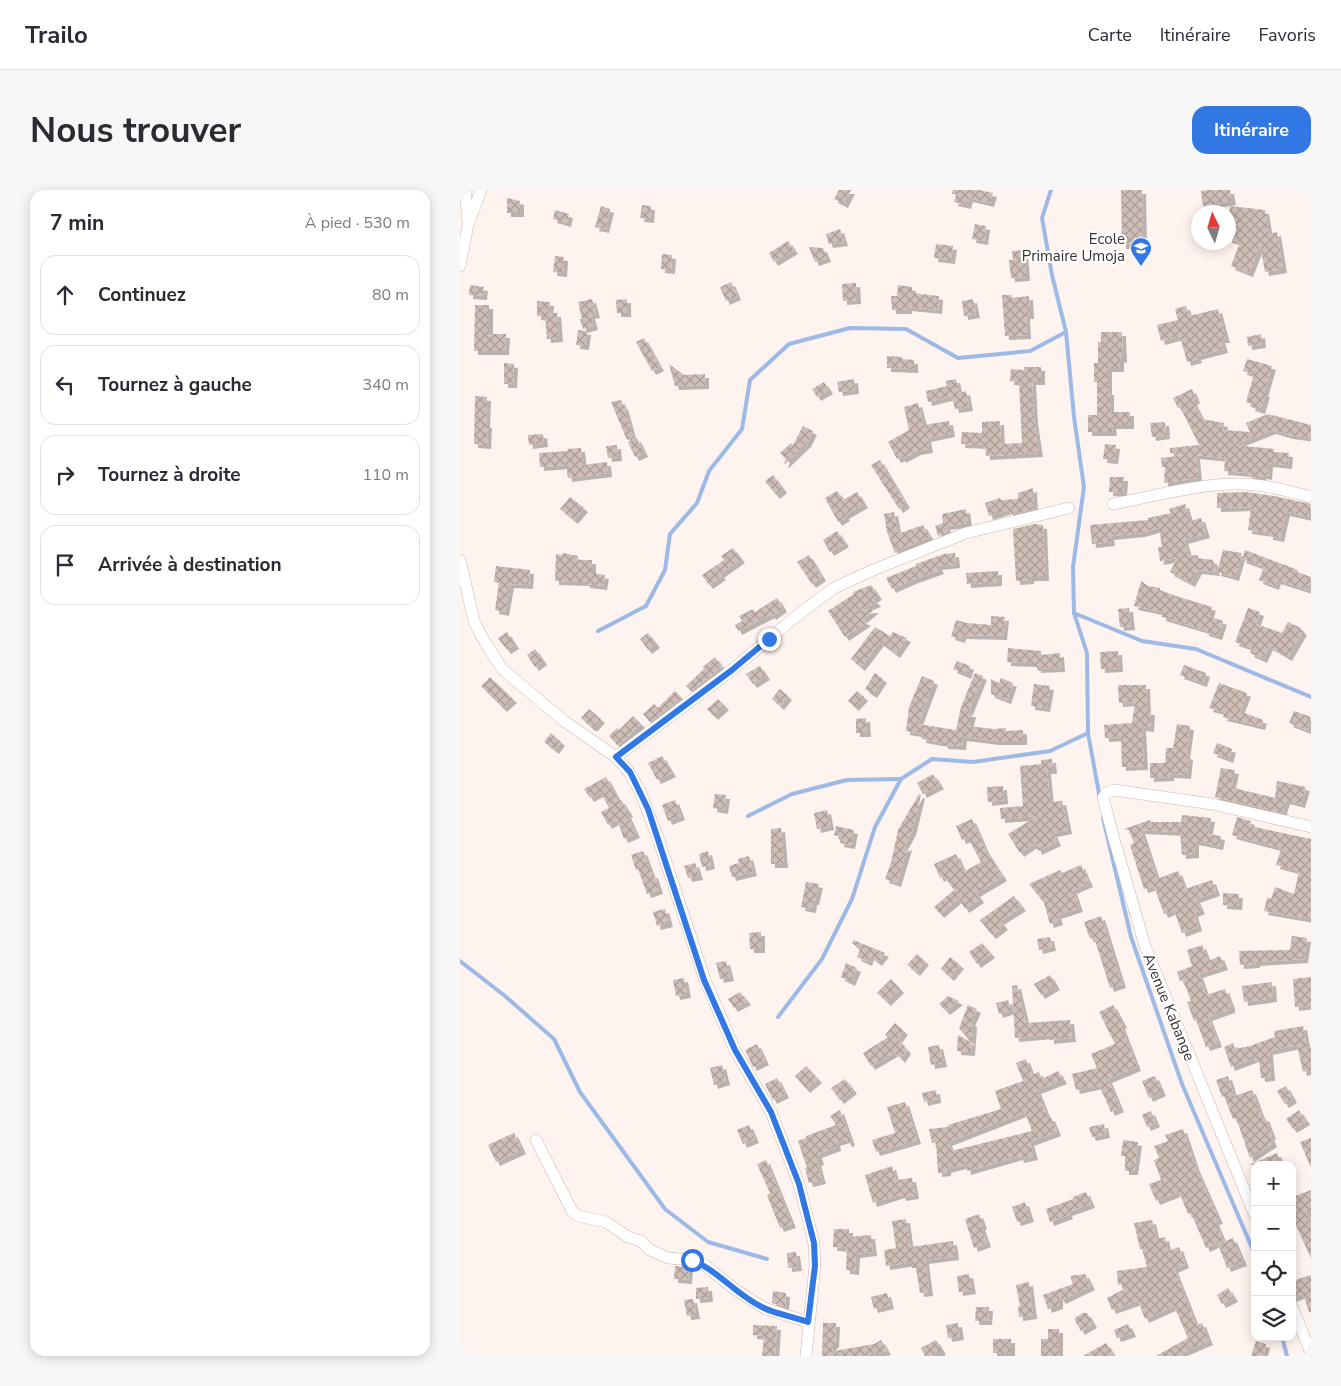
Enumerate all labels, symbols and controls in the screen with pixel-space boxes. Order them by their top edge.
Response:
text: Trailo [25,19,88,51]
text: Carte [1088,23,1132,47]
text: Itinéraire [1160,23,1231,47]
text: Favoris [1259,23,1316,47]
button: Itinéraire [1192,106,1311,154]
text: Nous trouver [30,107,241,154]
north arrow [1191,205,1236,250]
text: 7 min [50,209,104,237]
text: À pied · 530 m [305,212,410,234]
place label: Ecole Primaire Umoja [1022,229,1125,266]
school or university icon: Ecole Primaire Umoja [1129,236,1153,267]
icon: ahead [51,281,79,309]
text: Continuez [98,282,186,308]
text: 80 m [372,284,409,306]
icon: left [51,371,79,399]
text: Tournez à gauche [98,372,252,398]
text: 340 m [362,374,409,396]
icon: right [51,461,79,489]
text: Tournez à droite [98,462,241,488]
text: 110 m [362,464,409,486]
icon: arrive [51,551,79,579]
text: Arrivée à destination [98,552,282,578]
route end [758,628,781,651]
street label: Avenue Kabange [1138,950,1200,1064]
map controls [1251,1161,1296,1341]
button: + [1251,1161,1296,1206]
button: − [1251,1206,1296,1251]
route start [681,1249,704,1272]
button: locate [1251,1251,1296,1296]
button: layers [1251,1296,1296,1341]

